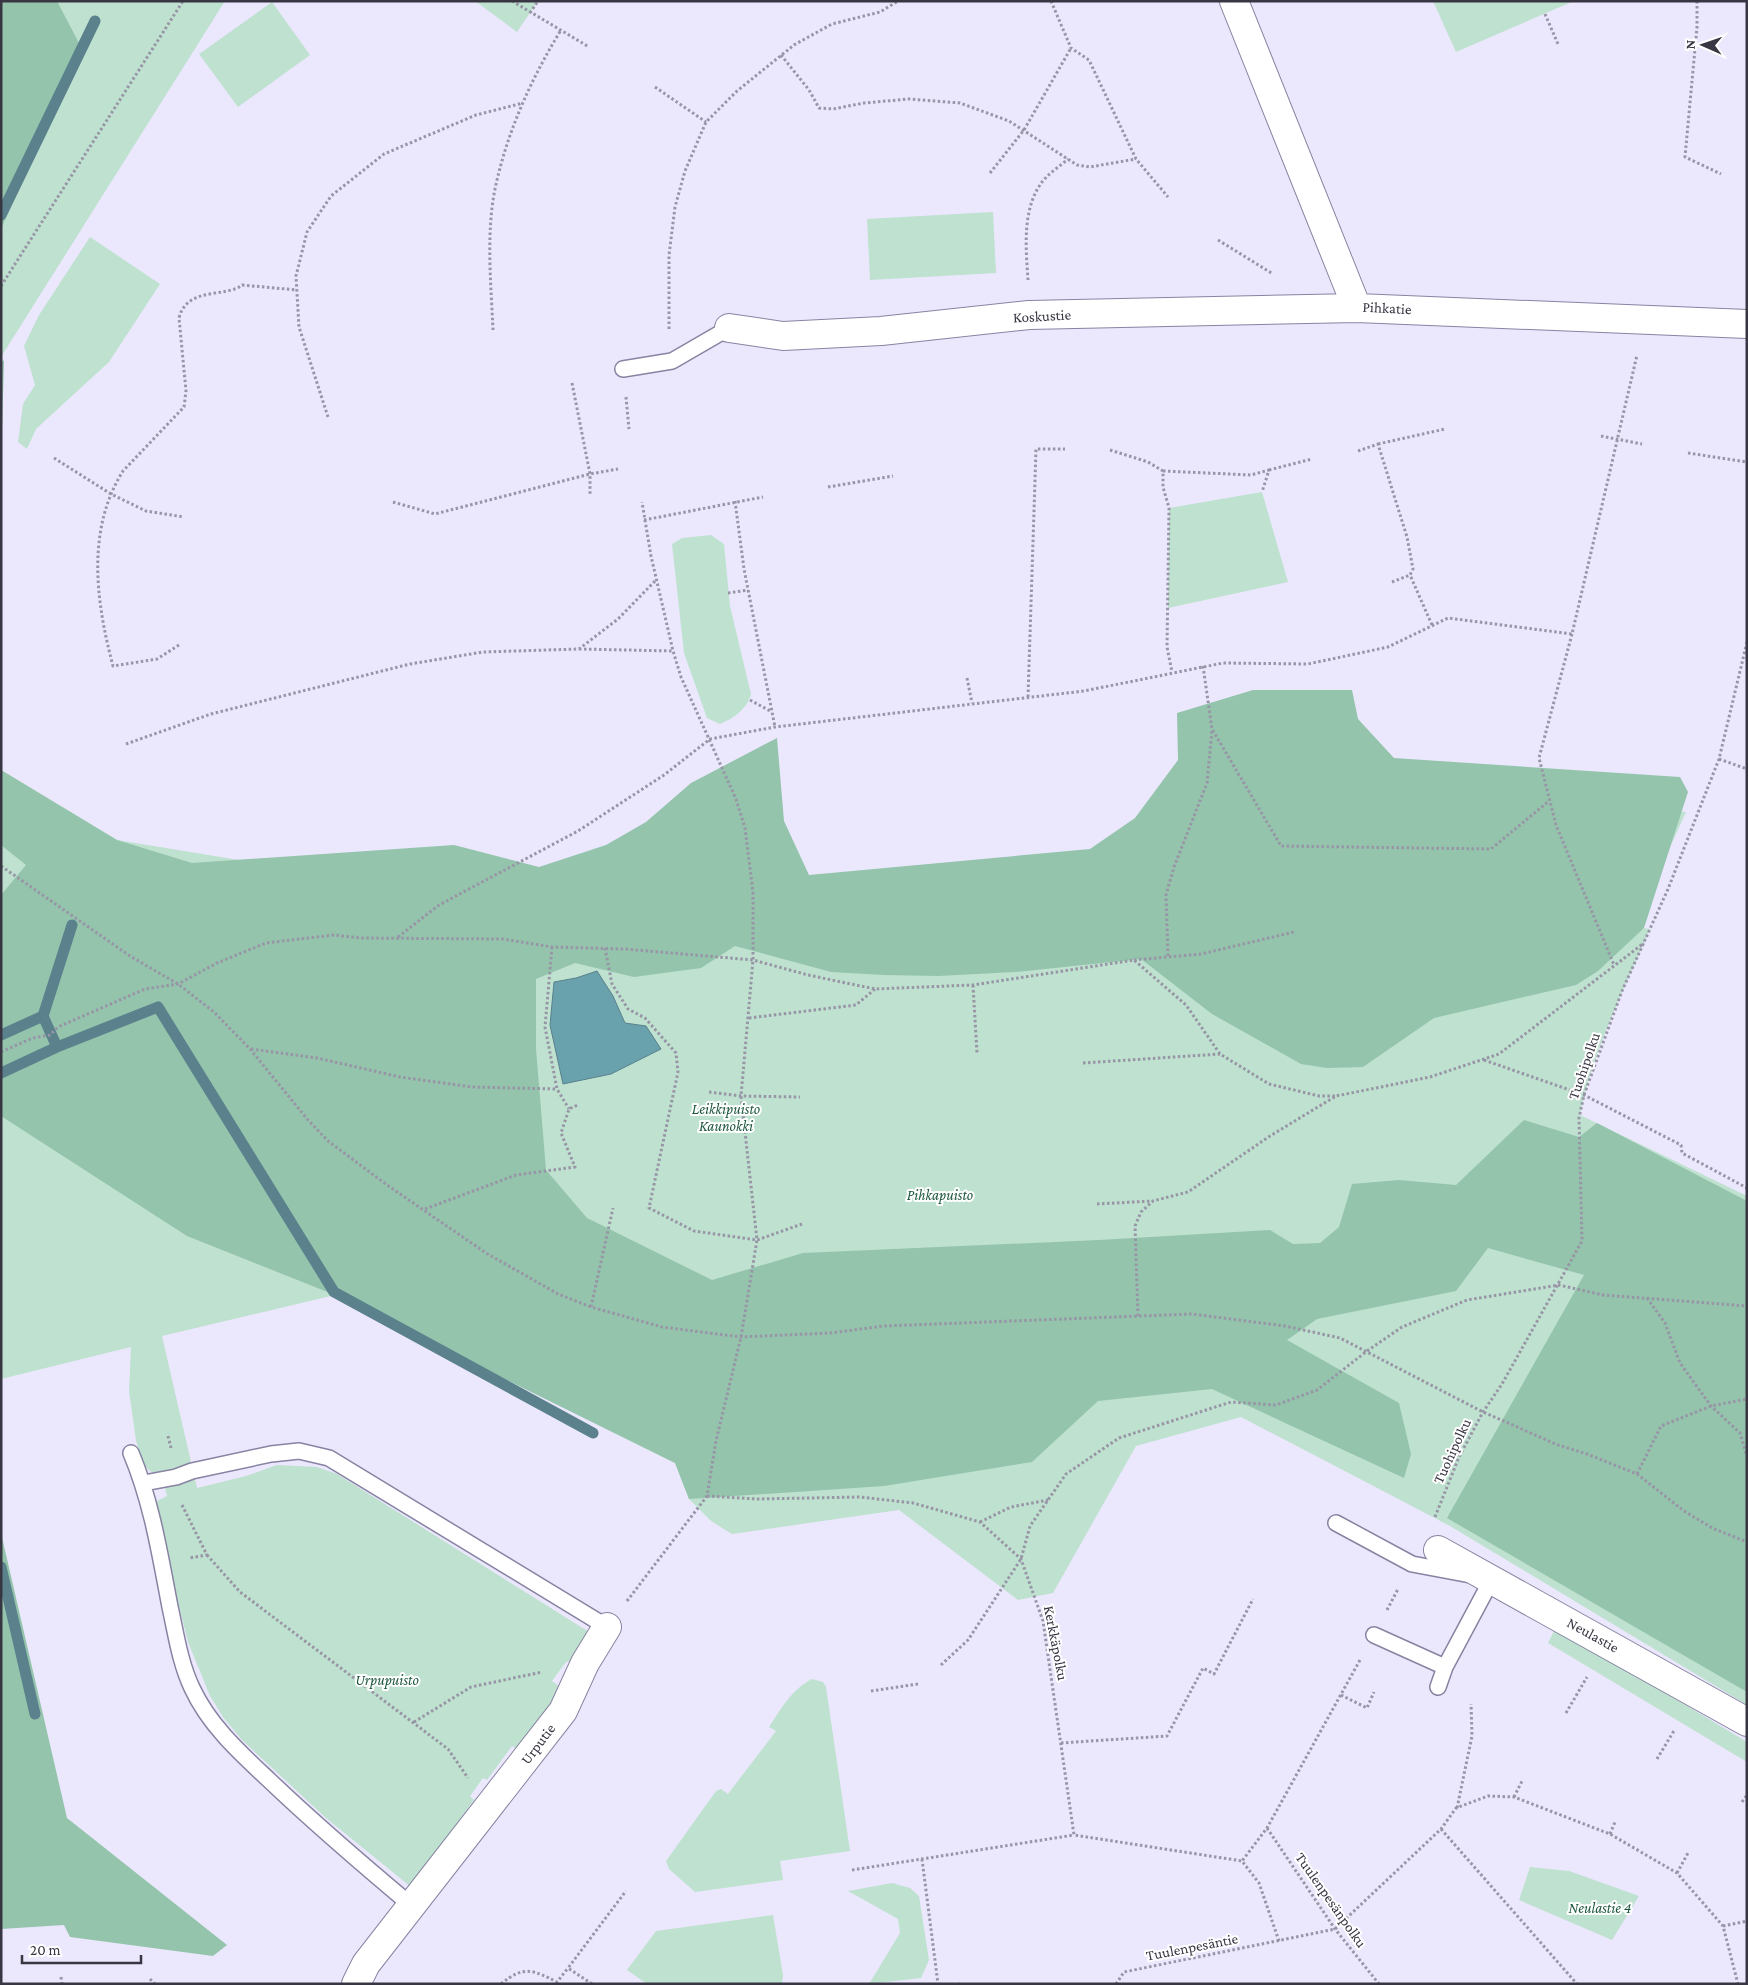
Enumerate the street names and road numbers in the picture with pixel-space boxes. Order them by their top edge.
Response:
street label: Pihkatie [1362,299,1412,317]
street label: Koskustie [1013,306,1072,326]
street label: Tuohipolku [1565,1030,1604,1102]
street label: Tuohipolku [1430,1416,1475,1486]
street label: Kerkkäpolku [1040,1604,1071,1682]
street label: Neulastie [1564,1614,1622,1656]
street label: Urputie [518,1720,559,1768]
street label: Tuulenpesänpolku [1291,1849,1370,1951]
street label: Tuulenpesäntie [1145,1930,1240,1965]

